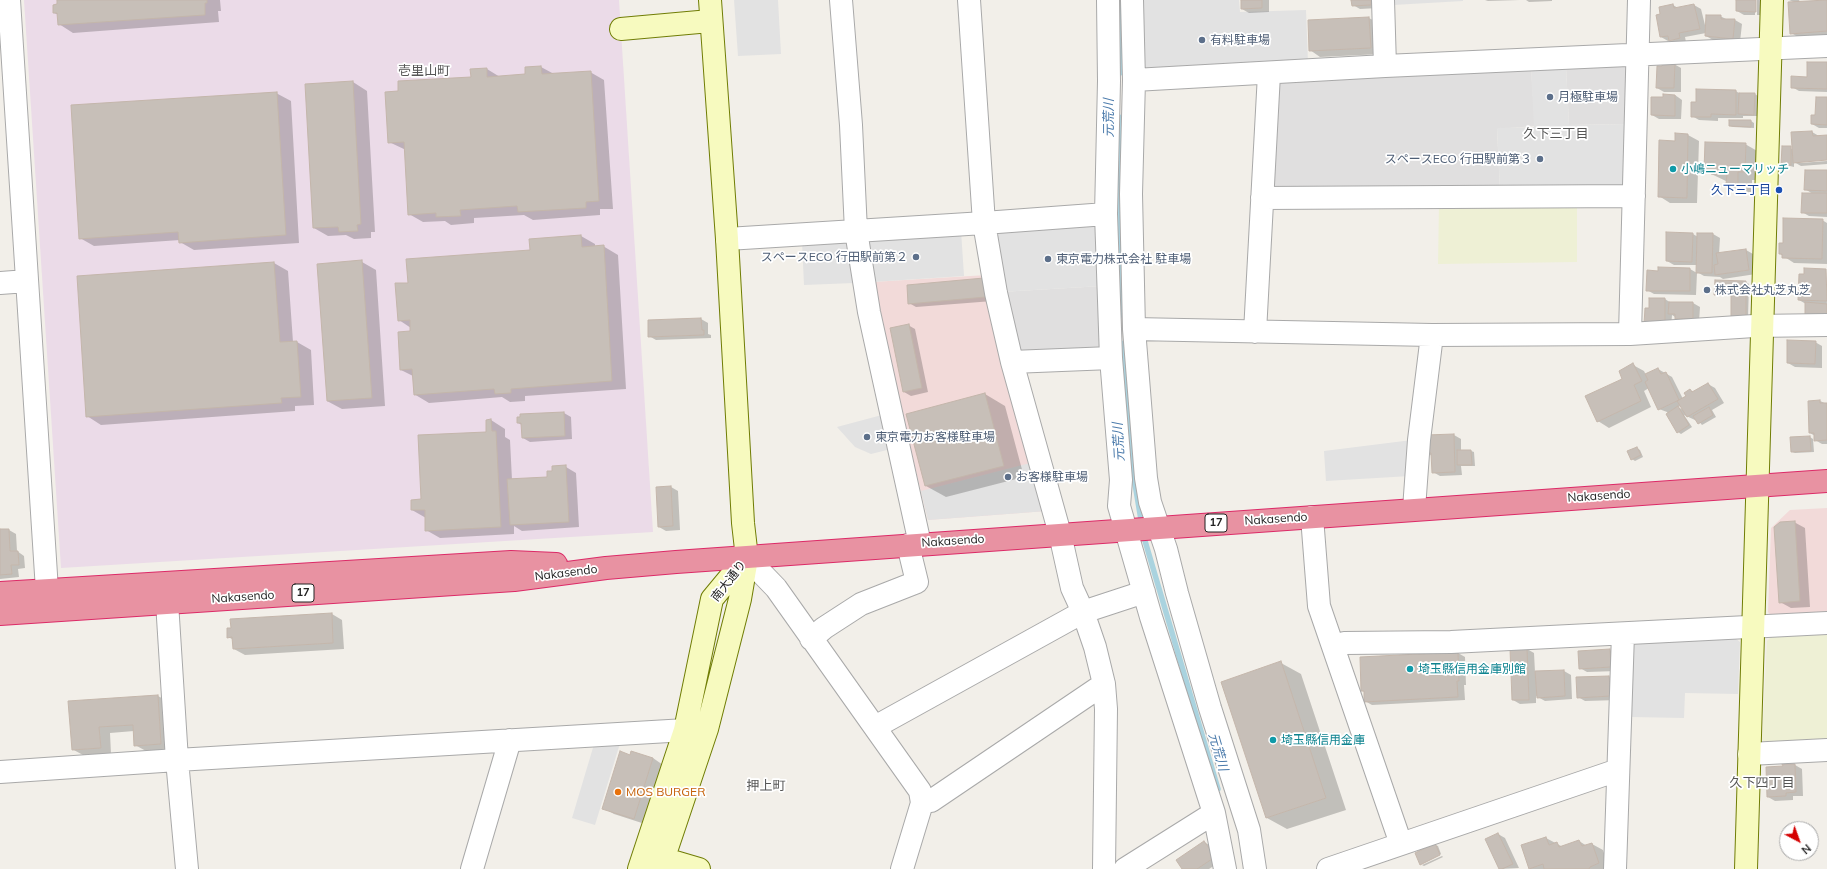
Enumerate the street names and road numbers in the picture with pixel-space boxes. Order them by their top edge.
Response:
street label: Nakasendo [1567,487,1631,505]
street label: Nakasendo [1244,510,1308,528]
road number: 17 [1205,514,1227,532]
street label: Nakasendo [921,532,985,550]
street label: 南大通り [709,558,749,604]
street label: Nakasendo [534,562,598,584]
road number: 17 [292,584,314,602]
street label: Nakasendo [211,588,275,606]

